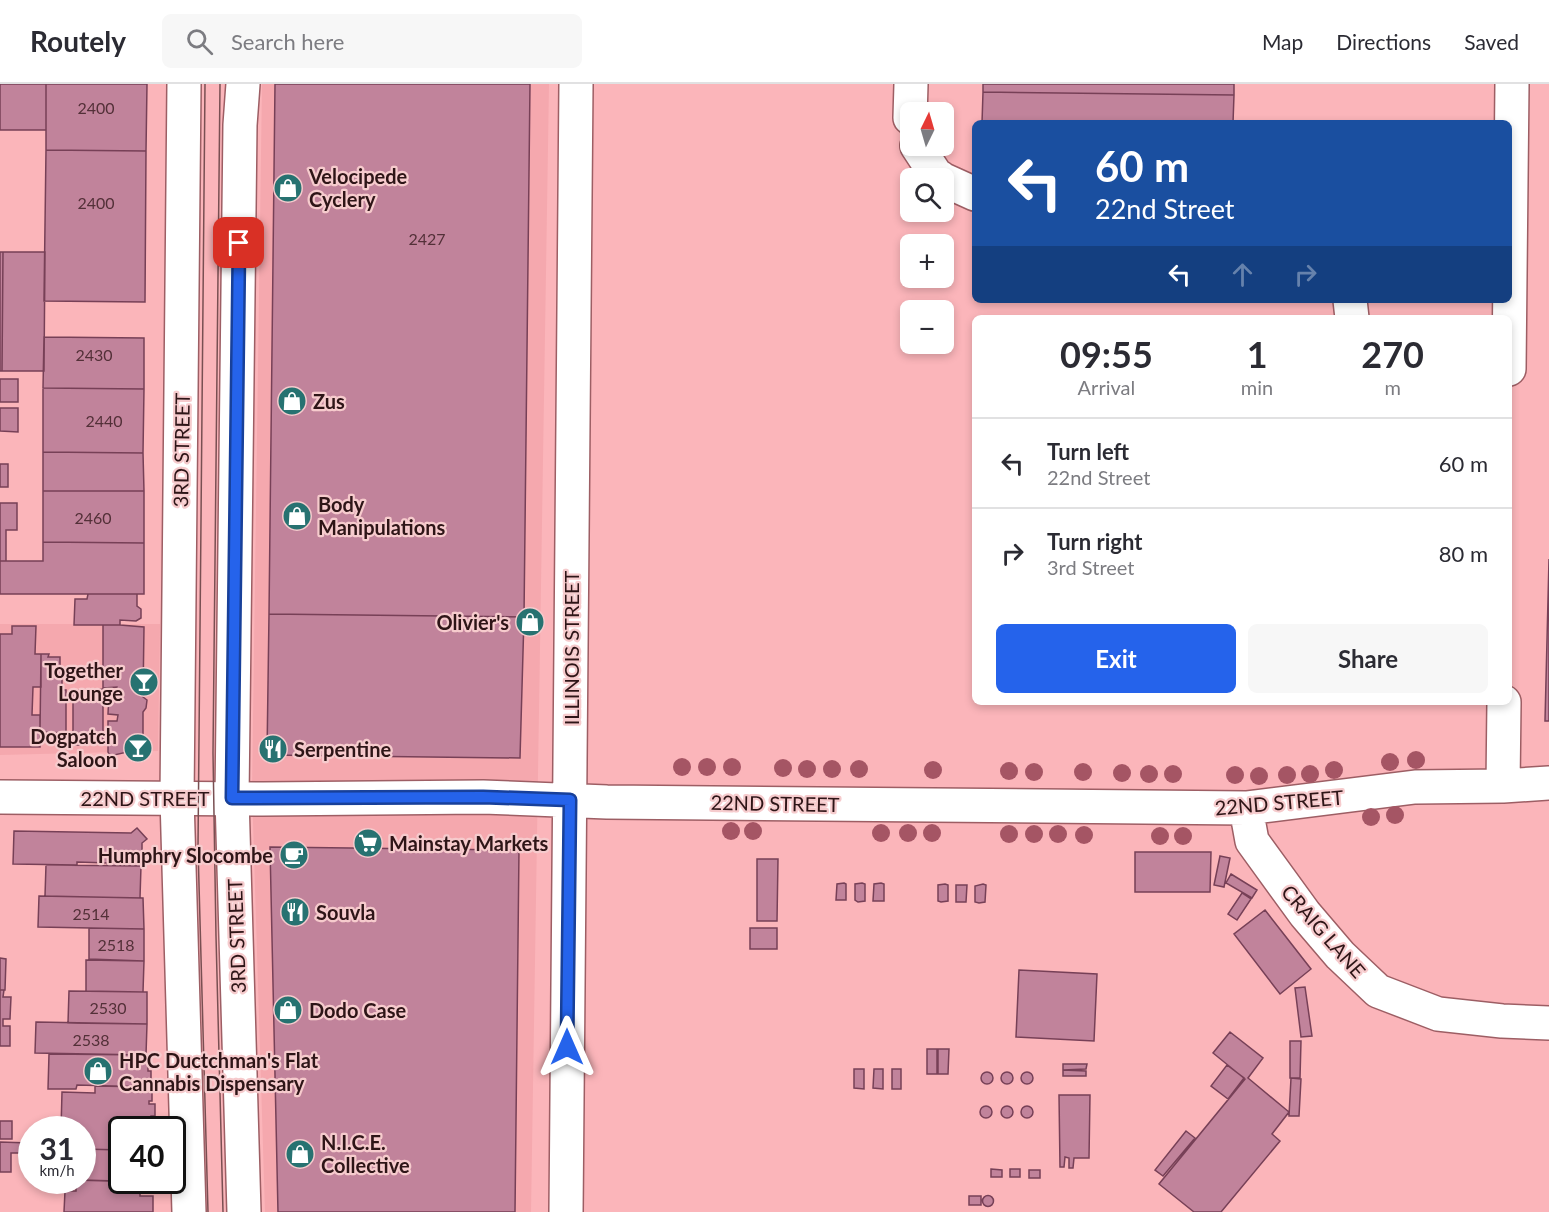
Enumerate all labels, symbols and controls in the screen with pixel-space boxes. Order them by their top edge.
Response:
search box [162,14,582,68]
text: Routely [30,24,126,58]
icon: search [183,25,216,58]
text: Search here [231,28,344,55]
text: Map [1262,29,1303,54]
text: Directions [1336,29,1431,54]
text: Saved [1464,29,1519,54]
house number: 2400 [77,98,115,117]
north arrow [900,102,954,156]
map controls [900,102,954,354]
text: 60 m [1095,141,1189,191]
icon: left [996,144,1074,222]
place label: Velocipede Cyclery [308,164,408,211]
button: search [900,168,954,222]
shop icon: Velocipede Cyclery [272,172,304,204]
text: 22nd Street [1095,192,1235,225]
house number: 2400 [77,193,115,212]
pin [213,217,264,268]
icon: arrive [222,226,255,259]
house number: 2427 [408,229,446,248]
button: + [900,234,954,288]
icon: left [1163,258,1196,291]
icon: ahead [1226,258,1259,291]
icon: right [1289,258,1322,291]
button: − [900,300,954,354]
text: 09:55 [1060,332,1153,376]
text: 1 [1247,332,1268,376]
text: 270 [1361,332,1424,376]
house number: 2430 [75,345,113,364]
text: Arrival [1078,375,1135,399]
text: min [1241,375,1273,399]
text: m [1384,375,1401,399]
shop icon: Zus [276,385,308,417]
place label: Zus [313,389,345,413]
street label: 3RD STREET [168,392,194,507]
house number: 2440 [85,411,123,430]
text: Turn left [1047,438,1129,465]
icon: left [996,447,1029,480]
text: 60 m [1439,450,1488,477]
text: 22nd Street [1047,465,1150,489]
place label: Body Manipulations [318,492,445,539]
shop icon: Body Manipulations [281,500,313,532]
house number: 2460 [74,508,112,527]
text: Turn right [1047,528,1142,555]
icon: right [996,537,1029,570]
text: 80 m [1439,540,1488,567]
text: 3rd Street [1047,555,1134,579]
street label: ILLINOIS STREET [559,570,583,725]
shop icon: Olivier's [514,606,546,638]
place label: Olivier's [436,610,509,634]
button: Exit [996,624,1236,693]
button: Share [1248,624,1488,693]
place label: Together Lounge [44,658,124,705]
bar icon: Together Lounge [128,666,160,698]
place label: Dogpatch Saloon [30,724,117,771]
bar icon: Dogpatch Saloon [122,732,154,764]
restaurant icon: Serpentine [257,733,289,765]
place label: Serpentine [294,737,391,761]
street label: 22ND STREET [1214,784,1344,820]
street label: 22ND STREET [81,786,210,810]
street label: 22ND STREET [710,790,840,816]
supermarket icon: Mainstay Markets [352,827,384,859]
place label: Mainstay Markets [389,831,549,855]
cafe icon: Humphry Slocombe [278,839,310,871]
place label: Humphry Slocombe [98,843,273,867]
street label: 3RD STREET [222,878,250,994]
street label: CRAIG LANE [1277,880,1371,982]
restaurant icon: Souvla [279,896,311,928]
place label: Souvla [316,900,375,924]
house number: 2514 [72,904,110,923]
house number: 2518 [97,935,135,954]
shop icon: Dodo Case [272,994,304,1026]
house number: 2530 [89,998,127,1017]
place label: Dodo Case [309,998,406,1022]
position arrow [535,1015,599,1079]
house number: 2538 [72,1030,110,1049]
place label: HPC Ductchman's Flat Cannabis Dispensary [119,1048,319,1095]
shop icon: HPC Ductchman's Flat Cannabis Dispensary [82,1055,114,1087]
speed limit sign: 40 [108,1116,186,1194]
text: 31 [40,1130,74,1166]
place label: N.I.C.E. Collective [321,1130,410,1177]
shop icon: N.I.C.E. Collective [284,1138,316,1170]
text: km/h [39,1161,75,1179]

